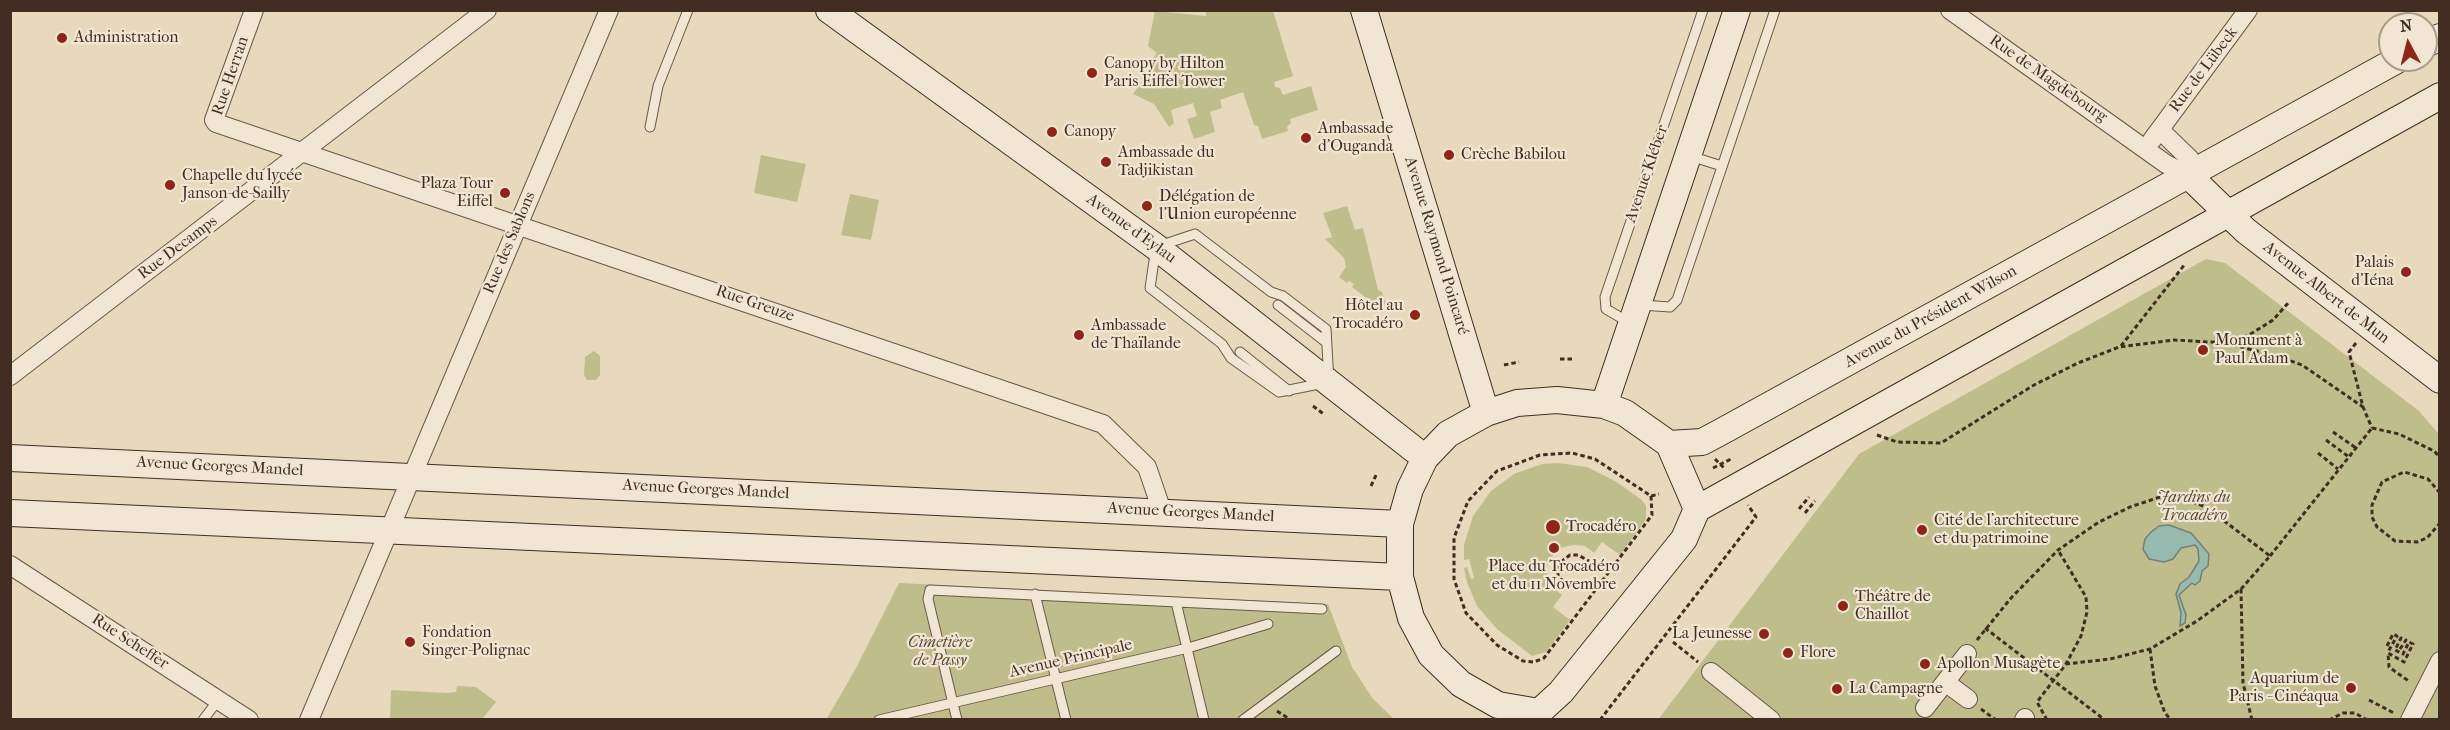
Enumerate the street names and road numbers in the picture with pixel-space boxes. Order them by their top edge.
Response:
street label: Rue de Lübeck [2166,24,2242,116]
street label: Rue de Magdebourg [1985,31,2111,127]
street label: Rue Herran [209,34,253,118]
street label: Avenue Kléber [1621,123,1673,225]
street label: Avenue Raymond Poincaré [1400,155,1472,337]
street label: Rue des Sablons [480,189,540,297]
street label: Avenue d'Eylau [1082,190,1180,268]
street label: Rue Decamps [135,212,221,284]
street label: Avenue Albert de Mun [2259,238,2393,348]
street label: Avenue du Président Wilson [1842,262,2020,372]
street label: Rue Greuze [713,282,797,326]
street label: Avenue Georges Mandel [136,453,304,481]
street label: Avenue Georges Mandel [622,476,790,504]
street label: Avenue Georges Mandel [1107,499,1275,527]
street label: Rue Scheffer [88,610,172,674]
street label: Avenue Principale [1008,636,1134,682]

